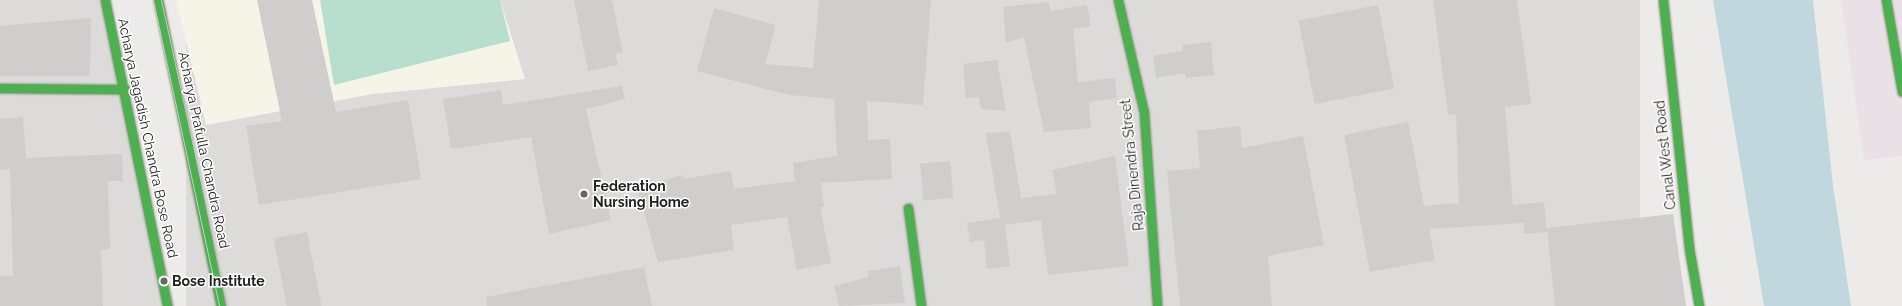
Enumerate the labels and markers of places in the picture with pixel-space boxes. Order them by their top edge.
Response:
place label: Federation Nursing Home [593,178,689,210]
marker: Federation Nursing Home [578,188,590,200]
place label: Bose Institute [172,273,265,289]
marker: Bose Institute [159,276,169,286]

